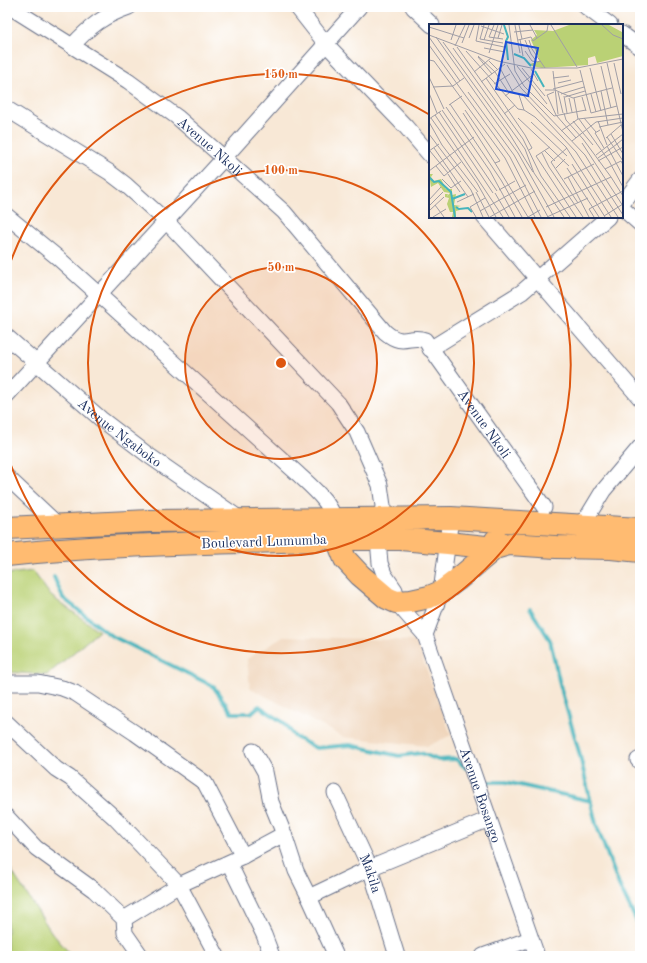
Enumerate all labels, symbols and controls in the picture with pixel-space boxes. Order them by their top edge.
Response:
inset map [429,24,623,218]
text: 150 m [264,68,298,81]
street label: Avenue Nkoli [174,115,245,179]
text: 100 m [264,165,298,177]
text: 50 m [268,261,295,274]
centre of rings [274,356,288,370]
street label: Avenue Nkoli [455,387,513,461]
street label: Avenue Ngaboko [75,396,164,470]
street label: Boulevard Lumumba [201,533,327,551]
street label: Avenue Bosango [457,746,503,845]
street label: Makila [356,852,383,895]

